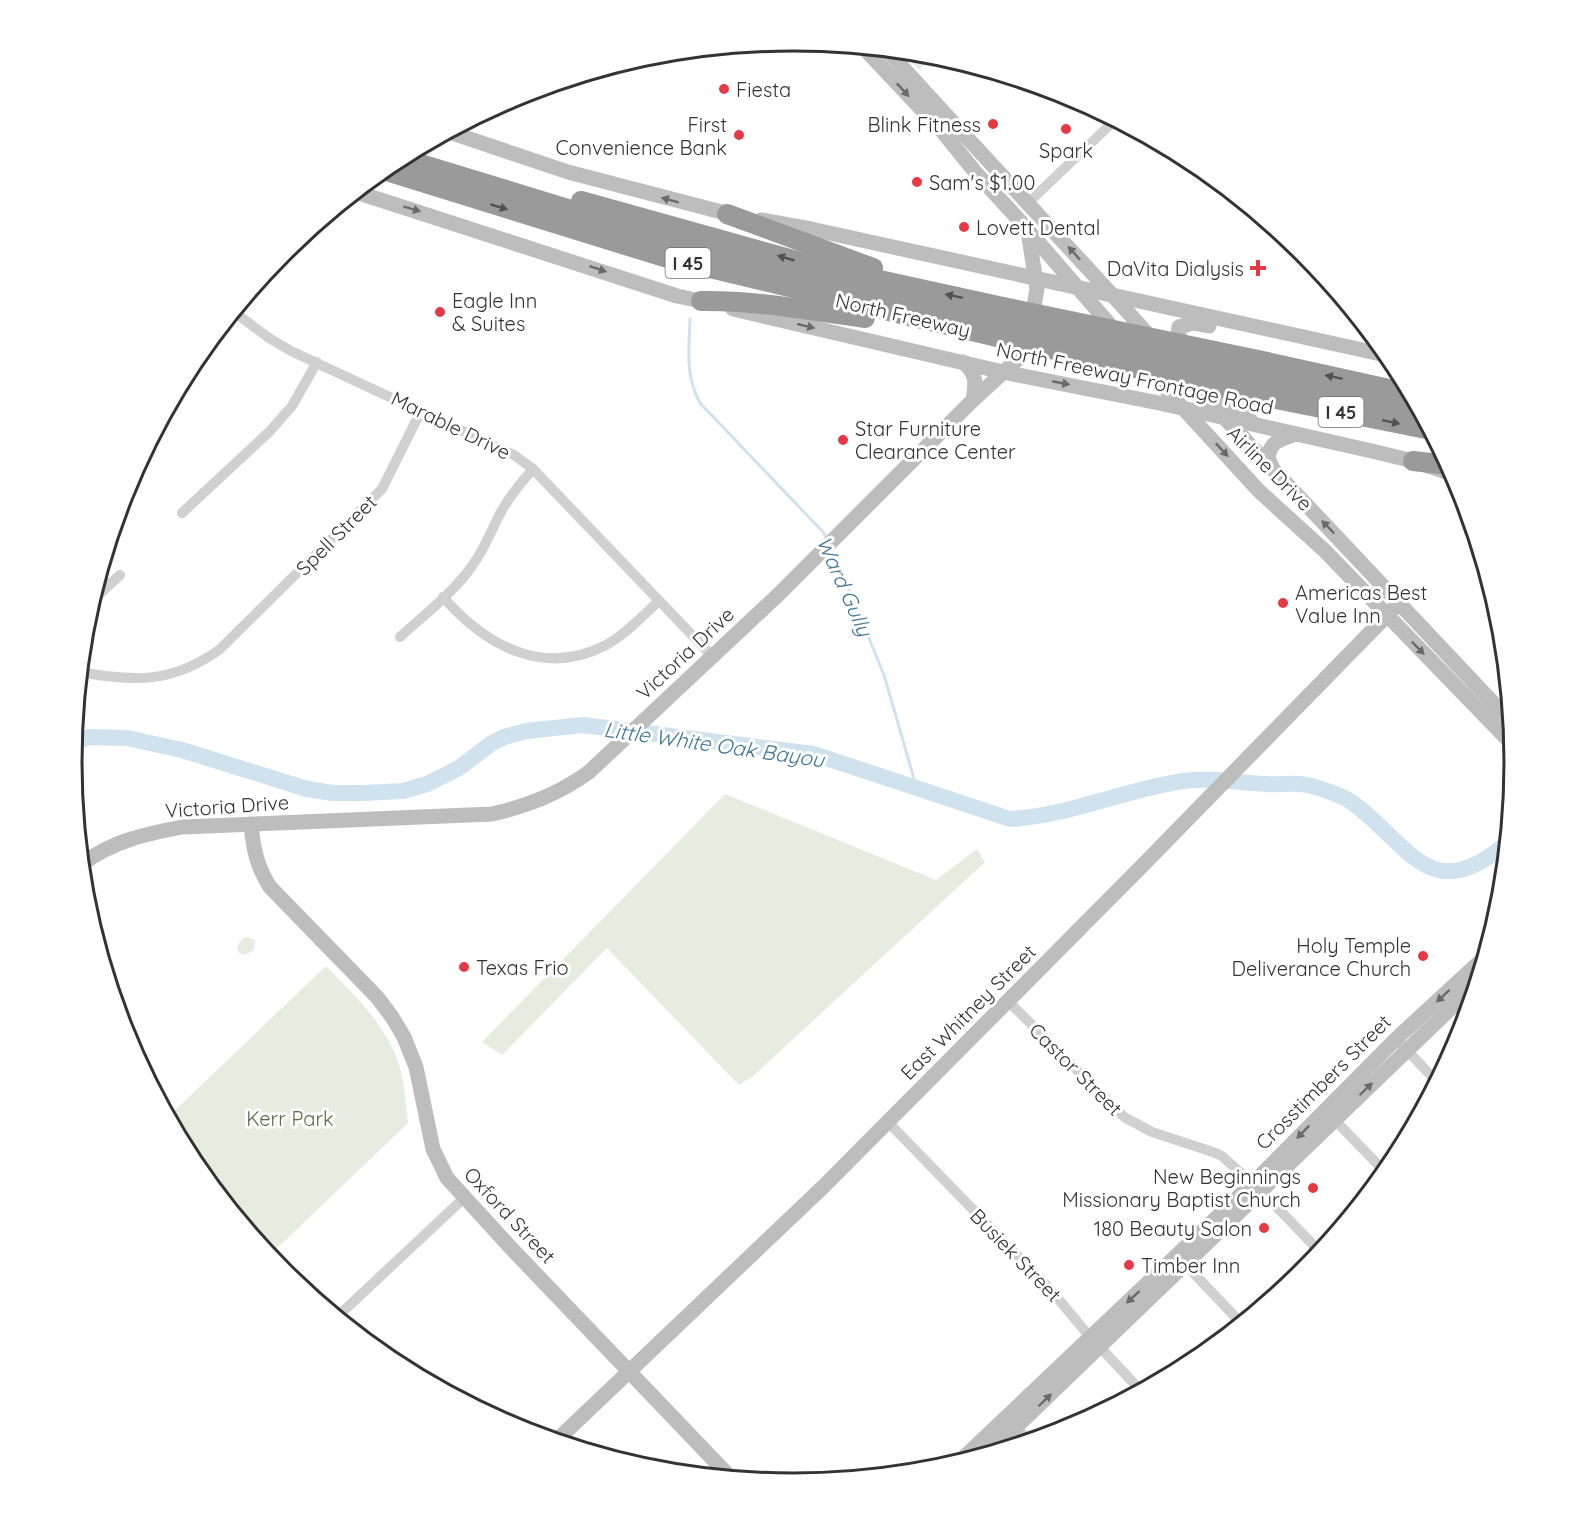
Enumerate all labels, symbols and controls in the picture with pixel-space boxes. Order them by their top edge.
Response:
place label: Fiesta [736,77,791,102]
marker: Fiesta [717,82,731,96]
one-way arrow [896,82,909,97]
place label: First Convenience Bank [555,112,727,160]
place label: Blink Fitness [867,112,981,137]
marker: Blink Fitness [986,117,1000,131]
marker: Spark [1059,122,1073,136]
marker: First Convenience Bank [732,128,746,142]
place label: Spark [1039,138,1093,163]
place label: Sam's $1.00 [929,170,1035,195]
marker: Sam's $1.00 [910,175,924,189]
one-way arrow [661,195,679,204]
one-way arrow [490,203,508,212]
one-way arrow [403,205,421,215]
place label: Lovett Dental [976,215,1100,240]
marker: Lovett Dental [957,220,971,234]
one-way arrow [1068,246,1081,261]
road number: I 45 [666,248,710,278]
one-way arrow [777,253,795,262]
place label: DaVita Dialysis [1107,256,1244,281]
marker: DaVita Dialysis [1249,259,1267,277]
one-way arrow [589,265,607,275]
street label: North Freeway [833,287,973,343]
place label: Eagle Inn & Suites [452,288,537,336]
one-way arrow [944,291,963,300]
marker: Eagle Inn & Suites [433,305,447,319]
one-way arrow [797,321,815,331]
street label: North Freeway Frontage Road [994,336,1276,420]
one-way arrow [1325,372,1343,382]
one-way arrow [1052,379,1071,388]
street label: Marable Drive [387,385,515,465]
road number: I 45 [1318,397,1364,427]
place label: Star Furniture Clearance Center [855,416,1016,464]
one-way arrow [1381,418,1400,427]
street label: Airline Drive [1222,420,1318,516]
marker: Star Furniture Clearance Center [836,433,850,447]
one-way arrow [1215,442,1228,457]
street label: Spell Street [290,489,382,581]
one-way arrow [1321,520,1335,535]
water label: Ward Gully [811,532,879,641]
place label: Americas Best Value Inn [1295,580,1427,628]
marker: Americas Best Value Inn [1276,596,1290,610]
street label: Victoria Drive [631,601,739,705]
one-way arrow [1411,641,1425,655]
water label: Little White Oak Bayou [602,716,827,772]
street label: Victoria Drive [164,789,290,823]
place label: Holy Temple Deliverance Church [1231,933,1411,981]
street label: East Whitney Street [895,939,1041,1085]
marker: Holy Temple Deliverance Church [1416,949,1430,963]
place label: Texas Frio [476,955,569,980]
marker: Texas Frio [457,960,471,974]
one-way arrow [1435,989,1450,1003]
street label: Crosstimbers Street [1250,1009,1396,1155]
street label: Castor Street [1024,1017,1128,1121]
one-way arrow [1358,1082,1373,1096]
park label: Kerr Park [246,1106,334,1131]
one-way arrow [1296,1124,1310,1138]
street label: Oxford Street [459,1162,561,1269]
place label: New Beginnings Missionary Baptist Church [1062,1164,1301,1212]
marker: New Beginnings Missionary Baptist Church [1306,1181,1320,1195]
street label: Busiek Street [965,1203,1067,1307]
place label: 180 Beauty Salon [1094,1216,1252,1241]
marker: 180 Beauty Salon [1257,1221,1271,1235]
place label: Timber Inn [1141,1253,1240,1278]
marker: Timber Inn [1122,1258,1136,1272]
one-way arrow [1125,1290,1140,1304]
one-way arrow [1037,1393,1052,1407]

